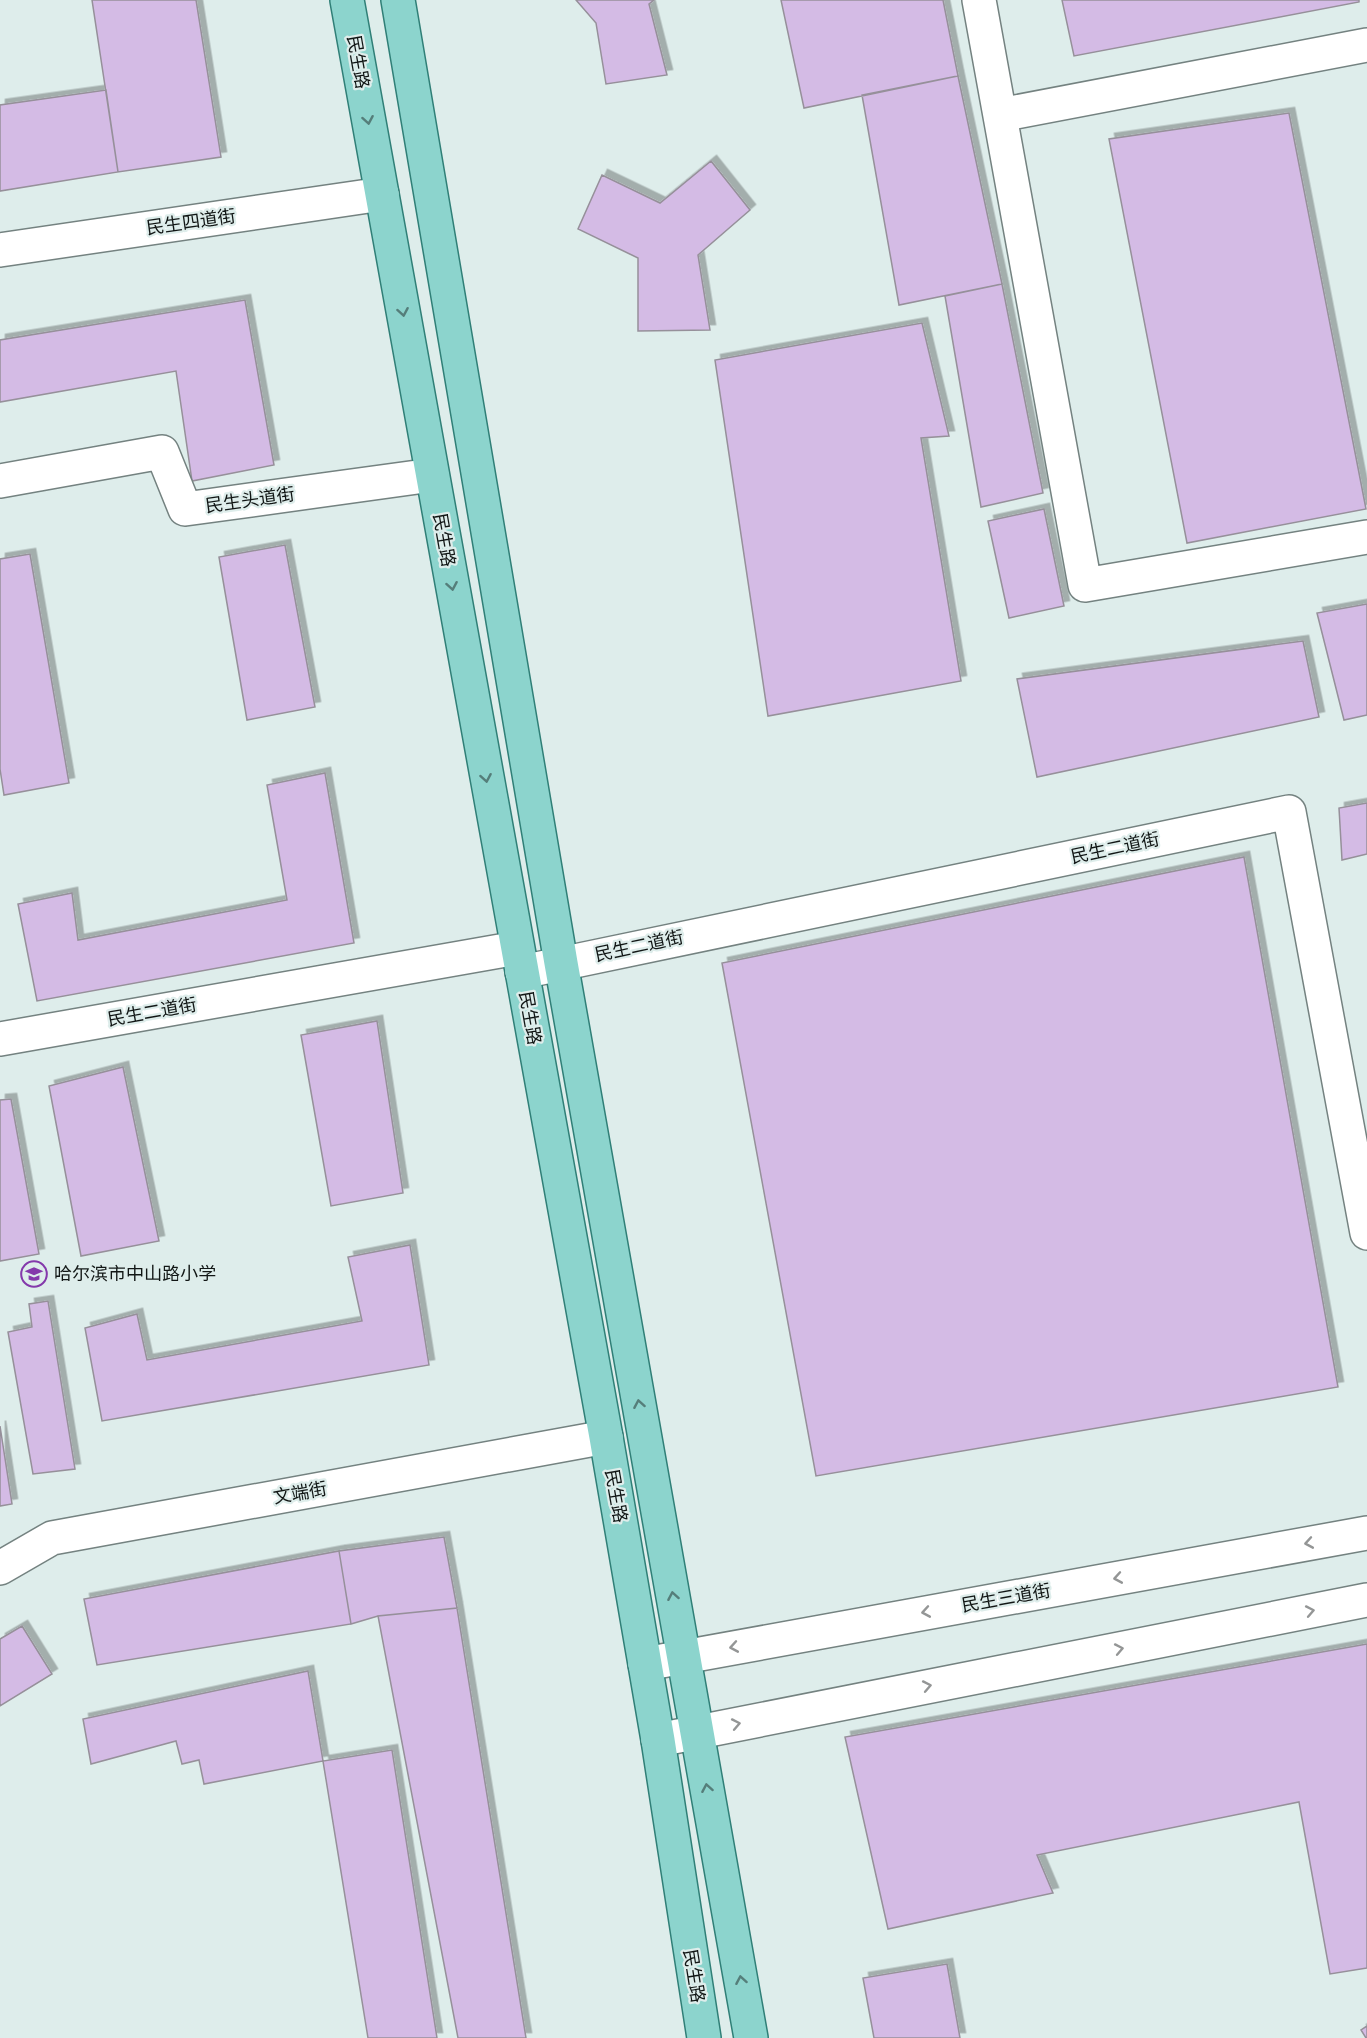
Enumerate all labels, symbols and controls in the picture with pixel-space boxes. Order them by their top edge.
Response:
street label: 民生路 [342,34,374,90]
one-way arrow [362,115,374,124]
street label: 民生四道街 [145,205,237,239]
one-way arrow [396,306,409,316]
street label: 民生头道街 [204,483,296,517]
street label: 民生路 [428,512,460,568]
one-way arrow [445,581,458,591]
one-way arrow [480,773,492,783]
street label: 民生二道街 [1069,828,1161,868]
street label: 民生二道街 [593,926,685,966]
street label: 民生路 [514,990,546,1046]
street label: 民生二道街 [106,993,198,1031]
school or university icon: 哈尔滨市中山路小学 [19,1259,49,1289]
place label: 哈尔滨市中山路小学 [54,1263,216,1285]
one-way arrow [633,1400,646,1410]
street label: 民生路 [600,1468,632,1524]
street label: 文端街 [272,1477,328,1509]
one-way arrow [1305,1536,1315,1549]
one-way arrow [1113,1571,1123,1584]
street label: 民生三道街 [960,1579,1052,1617]
one-way arrow [667,1592,679,1601]
one-way arrow [1305,1605,1315,1618]
one-way arrow [921,1606,930,1618]
one-way arrow [729,1640,739,1653]
one-way arrow [1113,1643,1123,1656]
one-way arrow [922,1680,932,1693]
one-way arrow [731,1718,741,1731]
one-way arrow [702,1784,714,1793]
street label: 民生路 [679,1948,709,2004]
one-way arrow [735,1976,748,1986]

